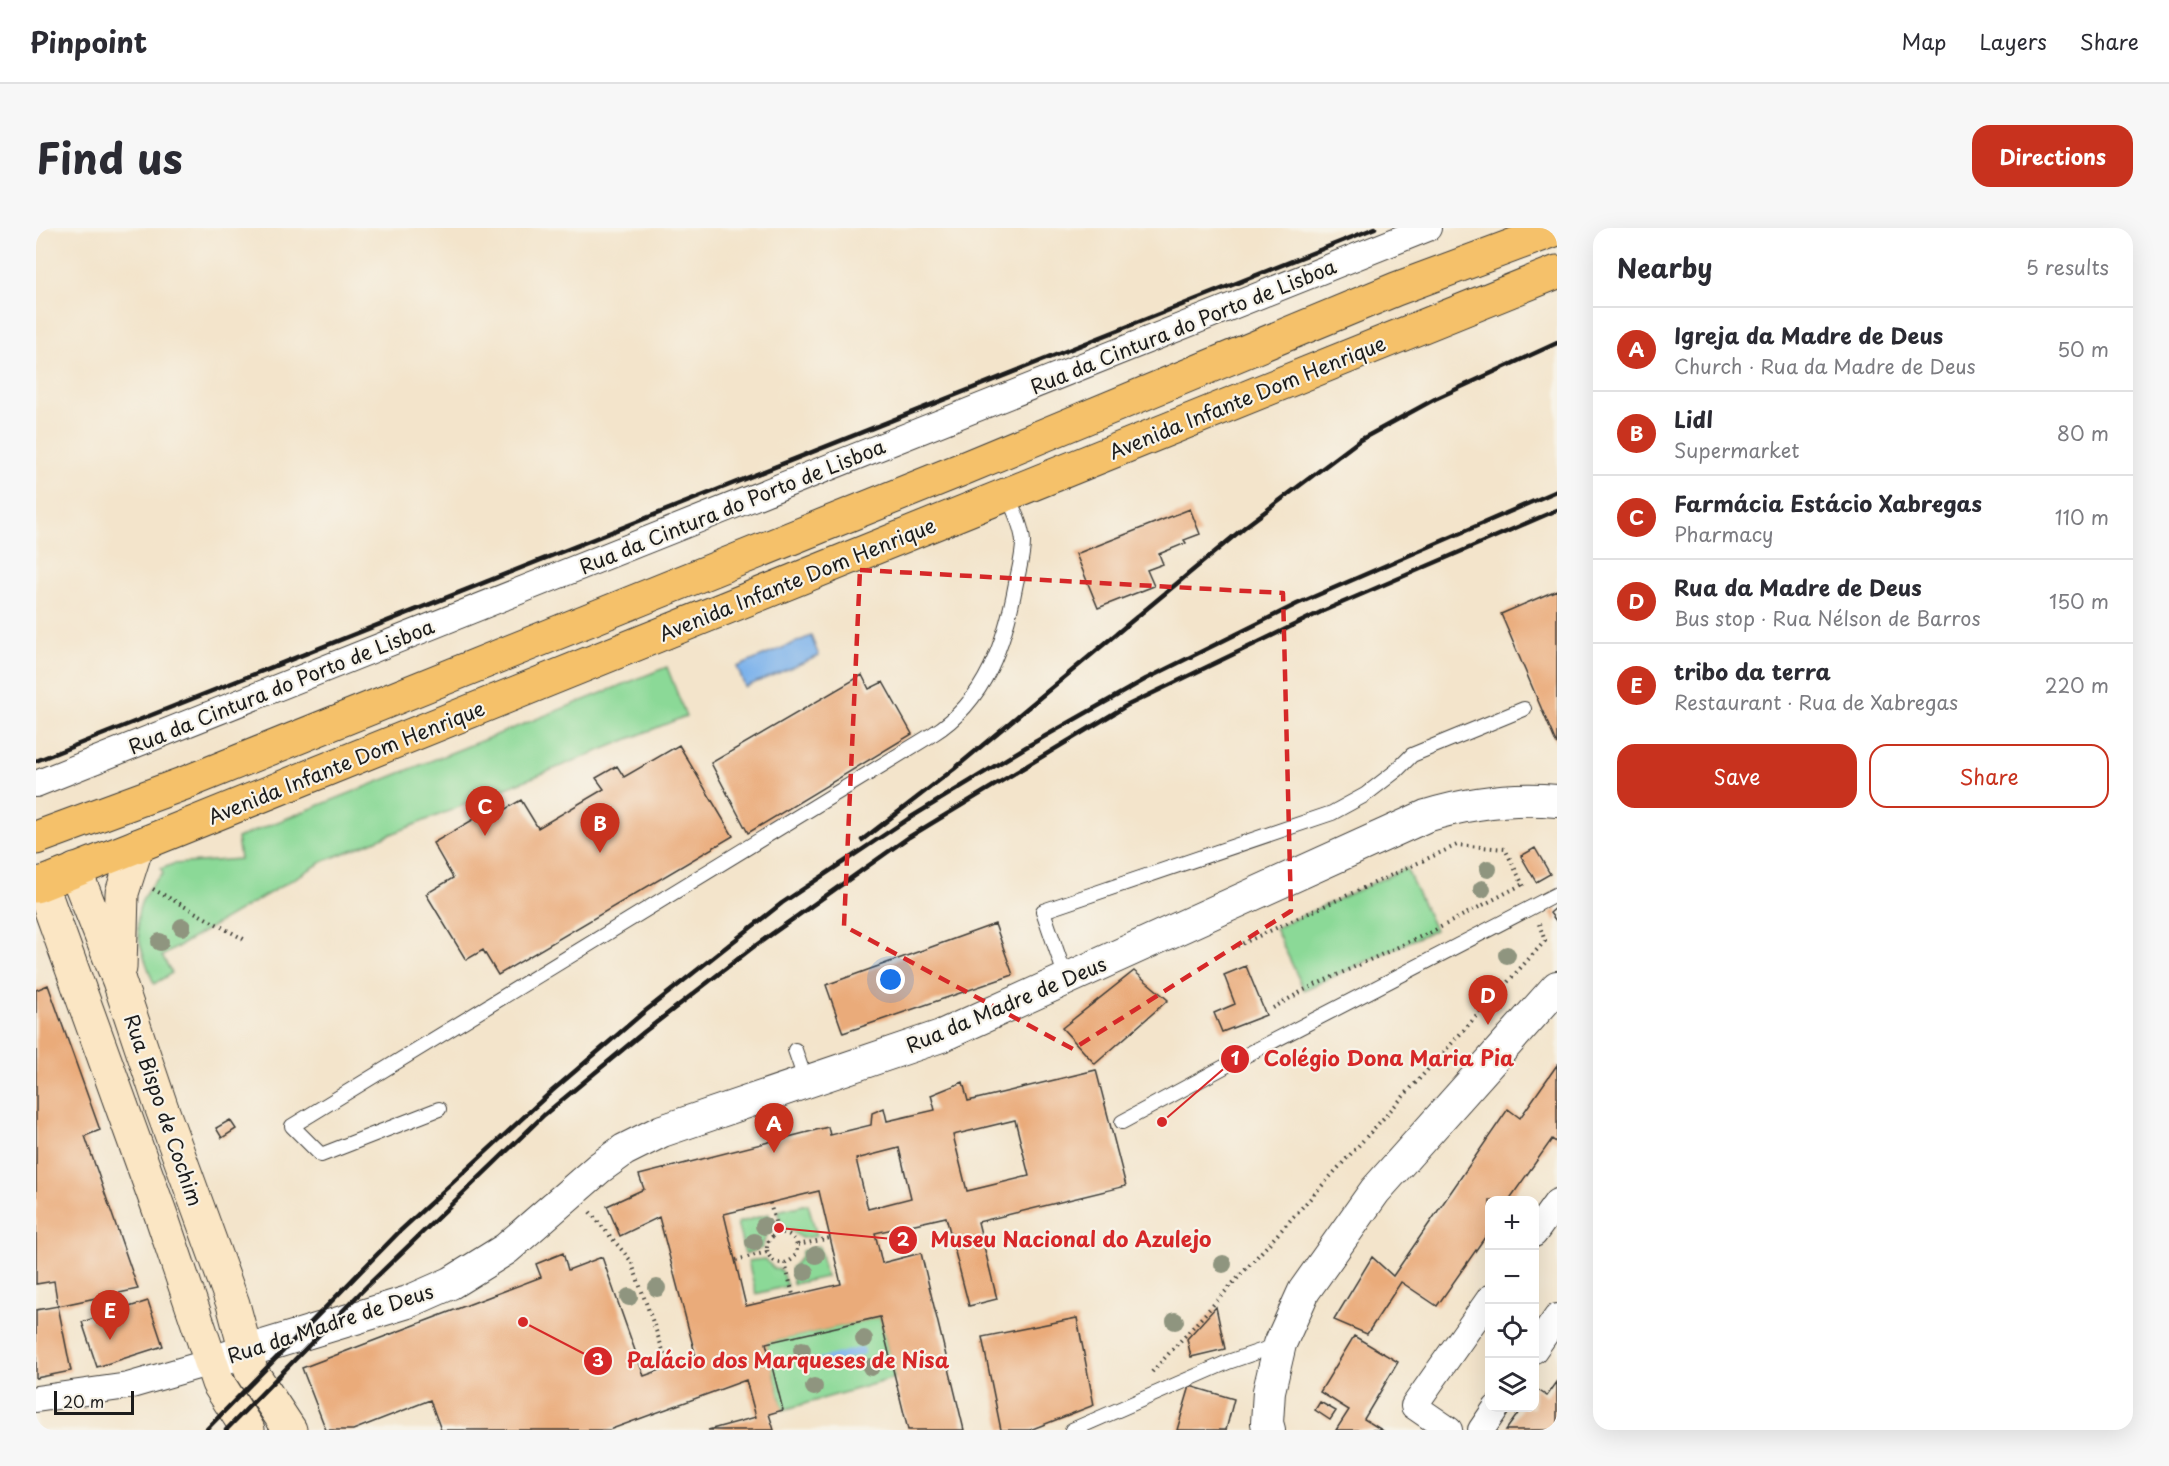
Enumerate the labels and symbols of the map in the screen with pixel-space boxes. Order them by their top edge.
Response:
street label: Rua da Cintura do Porto de Lisboa [1026,251,1341,401]
street label: Avenida Infante Dom Henrique [1104,328,1390,466]
street label: Rua da Cintura do Porto de Lisboa [575,431,890,581]
street label: Avenida Infante Dom Henrique [654,510,940,648]
street label: Rua da Cintura do Porto de Lisboa [124,611,439,761]
street label: Avenida Infante Dom Henrique [203,693,489,831]
pin: C [466,786,504,836]
pin: B [580,804,620,853]
street label: Rua da Madre de Deus [901,948,1111,1060]
your location [876,965,905,994]
pin: D [1468,976,1508,1025]
street label: Rua Bispo de Cochim [117,1010,211,1210]
callout: Colégio Dona Maria Pia [1220,1039,1528,1078]
text: Colégio Dona Maria Pia [1264,1041,1515,1073]
text: 1 [1231,1044,1240,1071]
pin: A [754,1104,794,1153]
callout: Museu Nacional do Azulejo [888,1220,1223,1259]
text: Museu Nacional do Azulejo [931,1222,1211,1254]
text: 2 [897,1225,910,1252]
street label: Rua da Madre de Deus [223,1275,437,1371]
pin: E [90,1290,130,1340]
callout: Palácio dos Marqueses de Nisa [583,1341,963,1380]
text: Palácio dos Marqueses de Nisa [627,1343,950,1375]
text: 3 [592,1346,604,1373]
scale bar [54,1388,134,1416]

